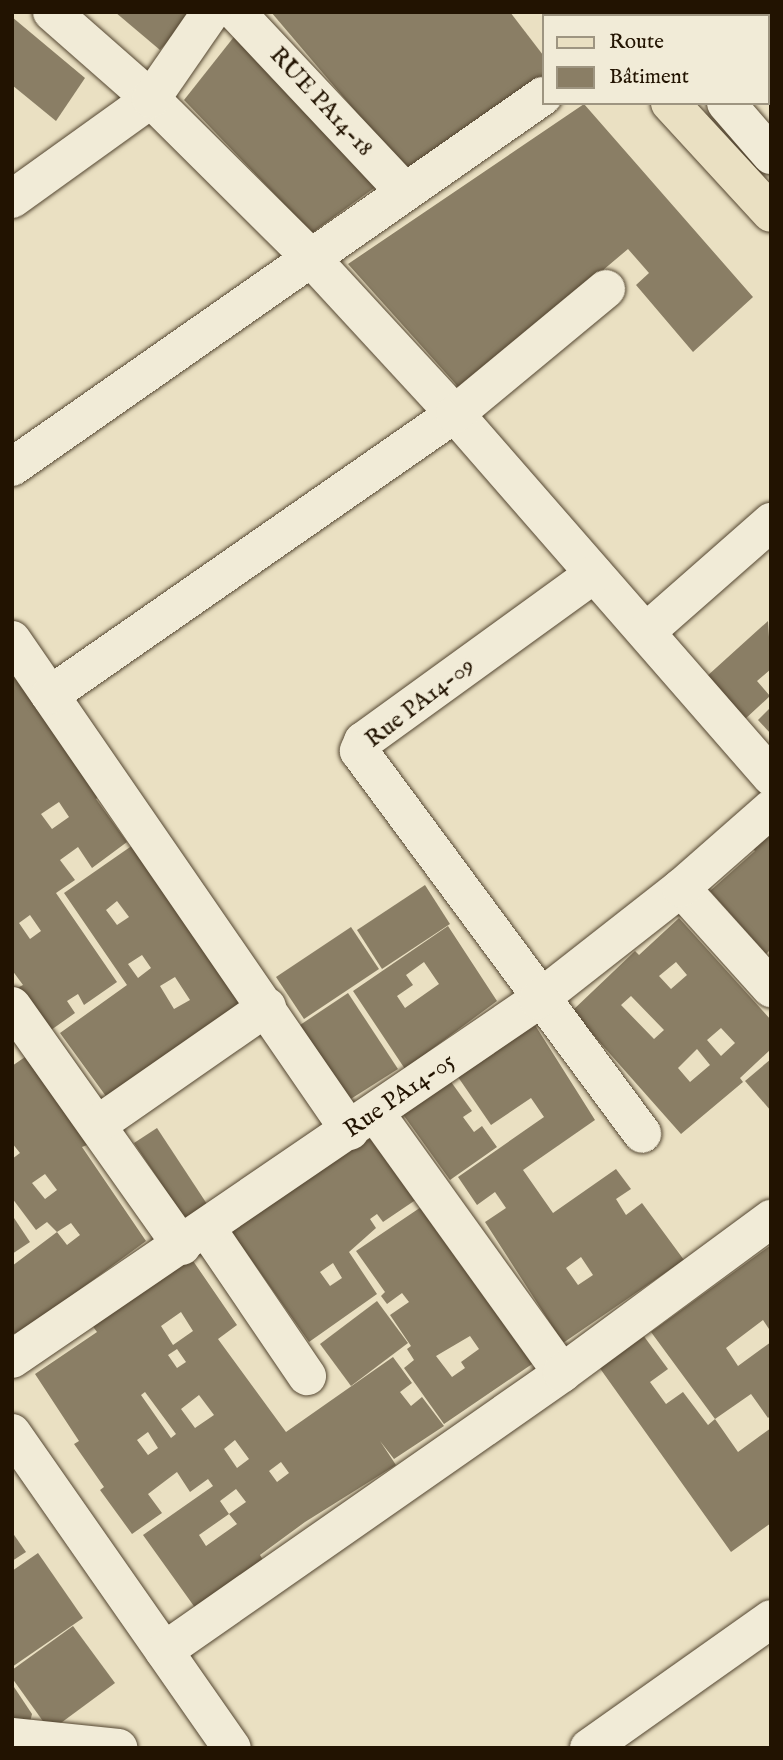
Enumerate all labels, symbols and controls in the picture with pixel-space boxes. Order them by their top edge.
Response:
legend [542,14,769,105]
text: Route [609,29,664,56]
street label: RUE PA14-18 [263,41,379,163]
text: Bâtiment [609,64,689,91]
street label: Rue PA14-09 [360,652,480,754]
street label: Rue PA14-05 [339,1047,461,1145]

